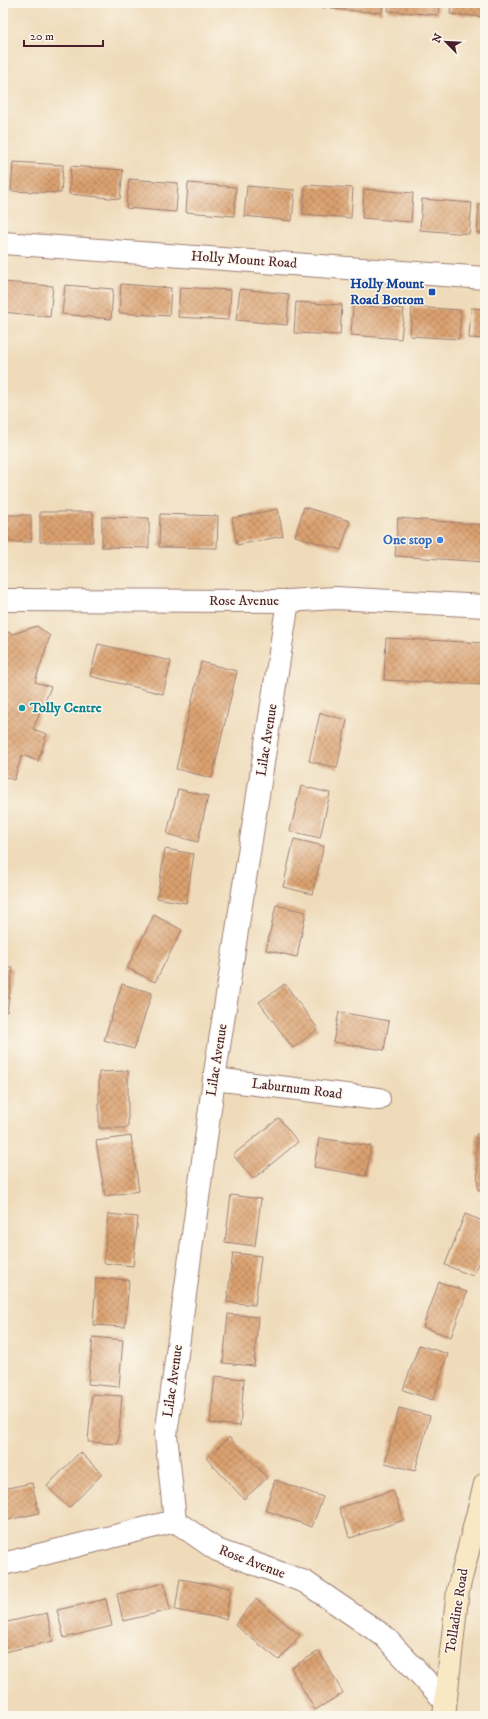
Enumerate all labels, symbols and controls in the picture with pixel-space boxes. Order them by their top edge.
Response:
scale bar [24,22,103,48]
north arrow [426,22,466,62]
text: 20 m [30,29,54,44]
text: N [430,31,446,45]
street label: Holly Mount Road [190,247,298,273]
place label: Holly Mount Road Bottom [350,275,425,309]
marker: Holly Mount Road Bottom [427,287,437,297]
place label: One stop [383,531,432,549]
marker: One stop [435,535,445,545]
street label: Rose Avenue [209,592,279,610]
place label: Tolly Centre [29,699,102,717]
street label: Lilac Avenue [252,702,282,778]
marker: Tolly Centre [17,703,27,713]
street label: Lilac Avenue [202,1022,232,1098]
street label: Laburnum Road [251,1075,343,1103]
street label: Lilac Avenue [159,1343,187,1419]
street label: Rose Avenue [216,1541,288,1583]
street label: Tolladine Road [441,1567,473,1655]

